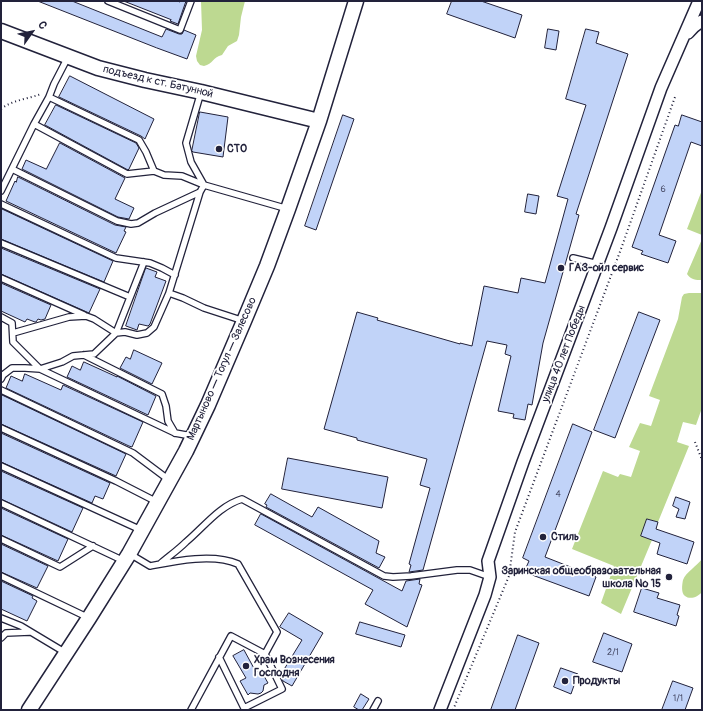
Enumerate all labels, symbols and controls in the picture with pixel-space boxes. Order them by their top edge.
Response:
north arrow [12,12,52,52]
text: С [35,19,50,32]
street label: подъезд к ст. Батунной [102,63,214,101]
place label: СТО [227,142,247,156]
marker: СТО [214,144,224,154]
house number: 6 [660,185,666,195]
place label: ГАЗ-ойл сервис [569,261,644,275]
marker: ГАЗ-ойл сервис [556,263,566,273]
street label: Мартыново — Тогул — Залесово [184,295,260,443]
street label: улица 40 лет Победы [539,304,589,404]
house number: 4 [555,490,561,500]
place label: Стиль [551,530,579,544]
marker: Стиль [538,532,548,542]
place label: Заринская общеобразовательная школа № 15 [501,564,661,590]
marker: Заринская общеобразовательная школа № 15 [664,572,674,582]
house number: 2/1 [607,648,619,658]
place label: Храм Вознесения Господня [254,653,335,679]
marker: Храм Вознесения Господня [241,661,251,671]
place label: Продукты [573,674,620,688]
marker: Продукты [560,676,570,686]
house number: 1/1 [673,694,683,704]

